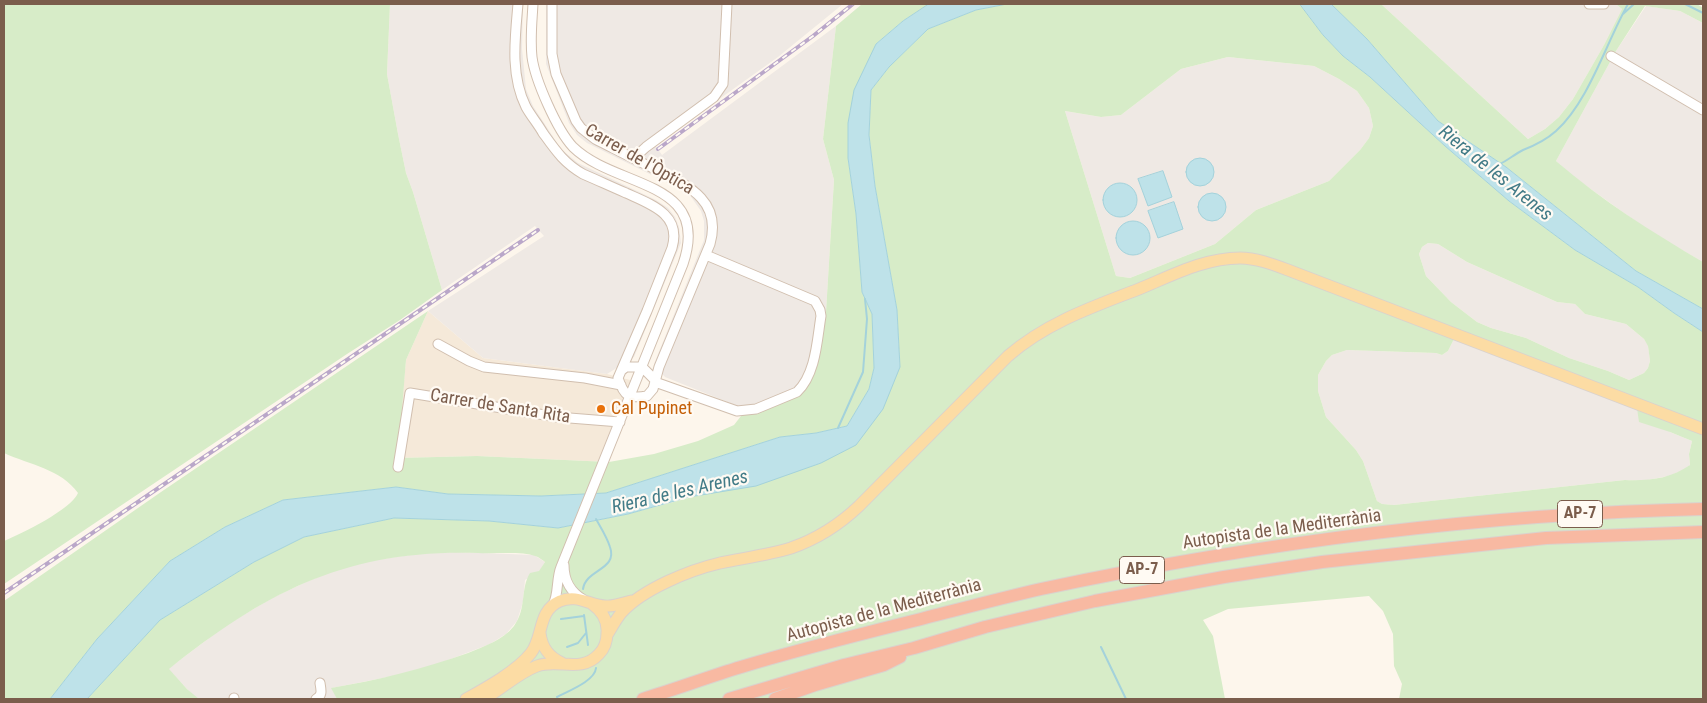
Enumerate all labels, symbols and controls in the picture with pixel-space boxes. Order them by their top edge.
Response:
street label: Carrer de l'Òptica [581,120,697,200]
water label: Riera de les Arenes [1434,121,1556,227]
street label: Carrer de Santa Rita [428,385,572,429]
place label: Cal Pupinet [611,398,692,420]
marker: Cal Pupinet [595,403,607,415]
water label: Riera de les Arenes [610,466,750,520]
road number: AP-7 [1558,500,1602,528]
street label: Autopista de la Mediterrània [1181,505,1383,555]
road number: AP-7 [1120,556,1164,584]
street label: Autopista de la Mediterrània [784,575,984,647]

